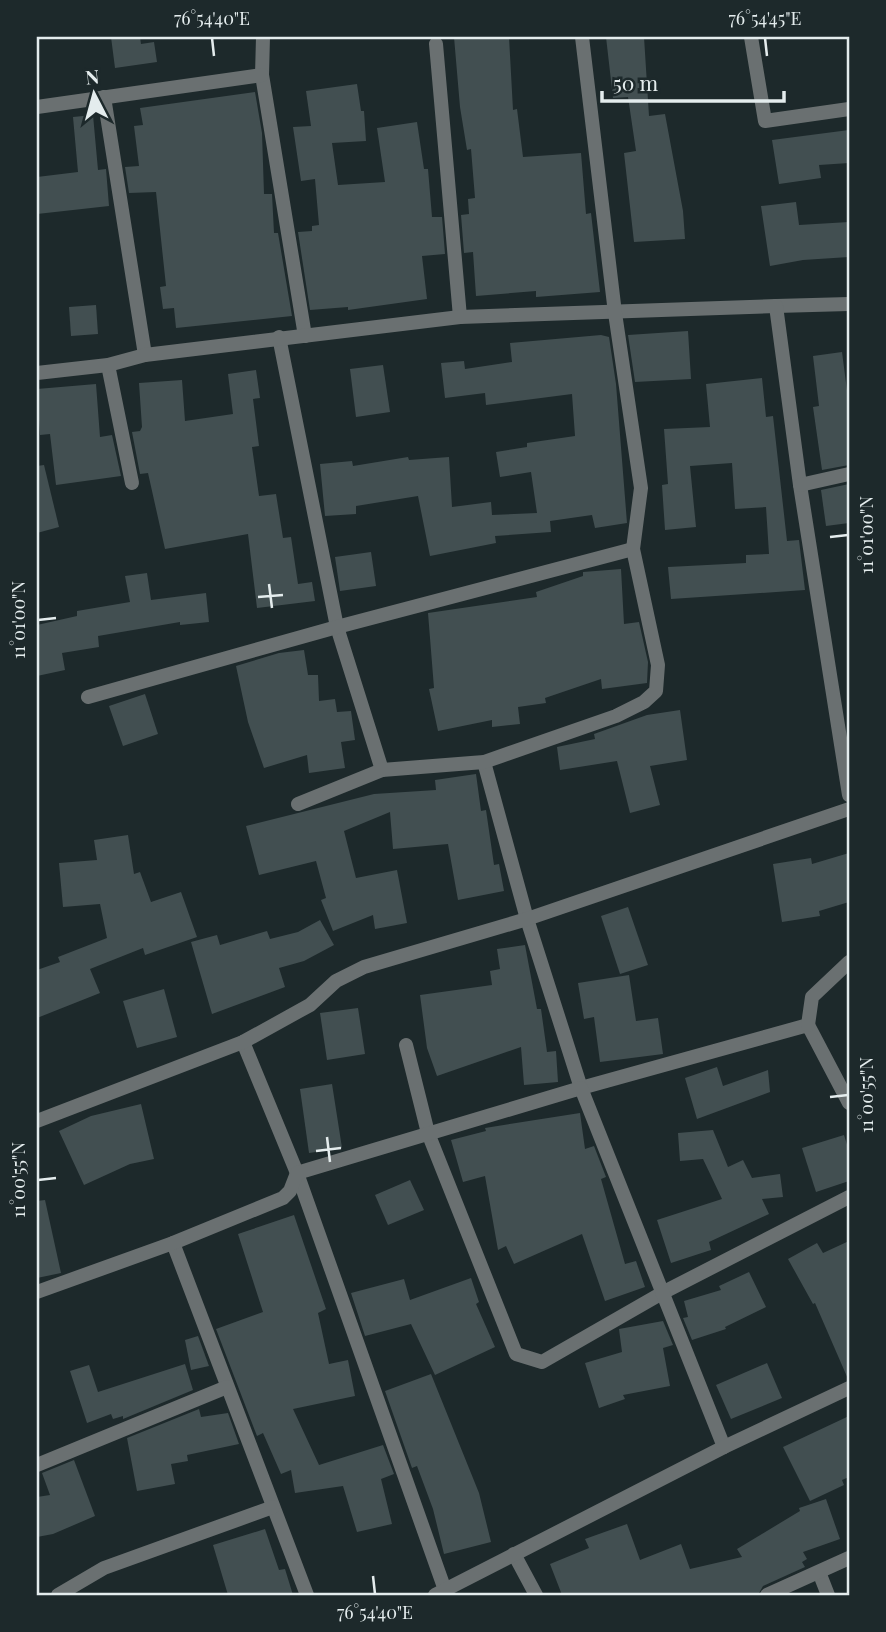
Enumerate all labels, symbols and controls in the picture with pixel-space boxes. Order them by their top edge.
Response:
text: 76°54'40"E [174,6,250,30]
text: 76°54'45"E [728,6,802,30]
north arrow [60,60,130,130]
scale bar [602,60,784,104]
text: N [84,62,101,90]
text: 50 m [613,68,659,96]
text: 11°01'00"N [854,496,878,574]
text: 11°01'00"N [6,581,30,659]
text: 11°00'55"N [854,1057,878,1133]
text: 11°00'55"N [6,1142,30,1218]
text: 76°54'40"E [337,1600,413,1624]

